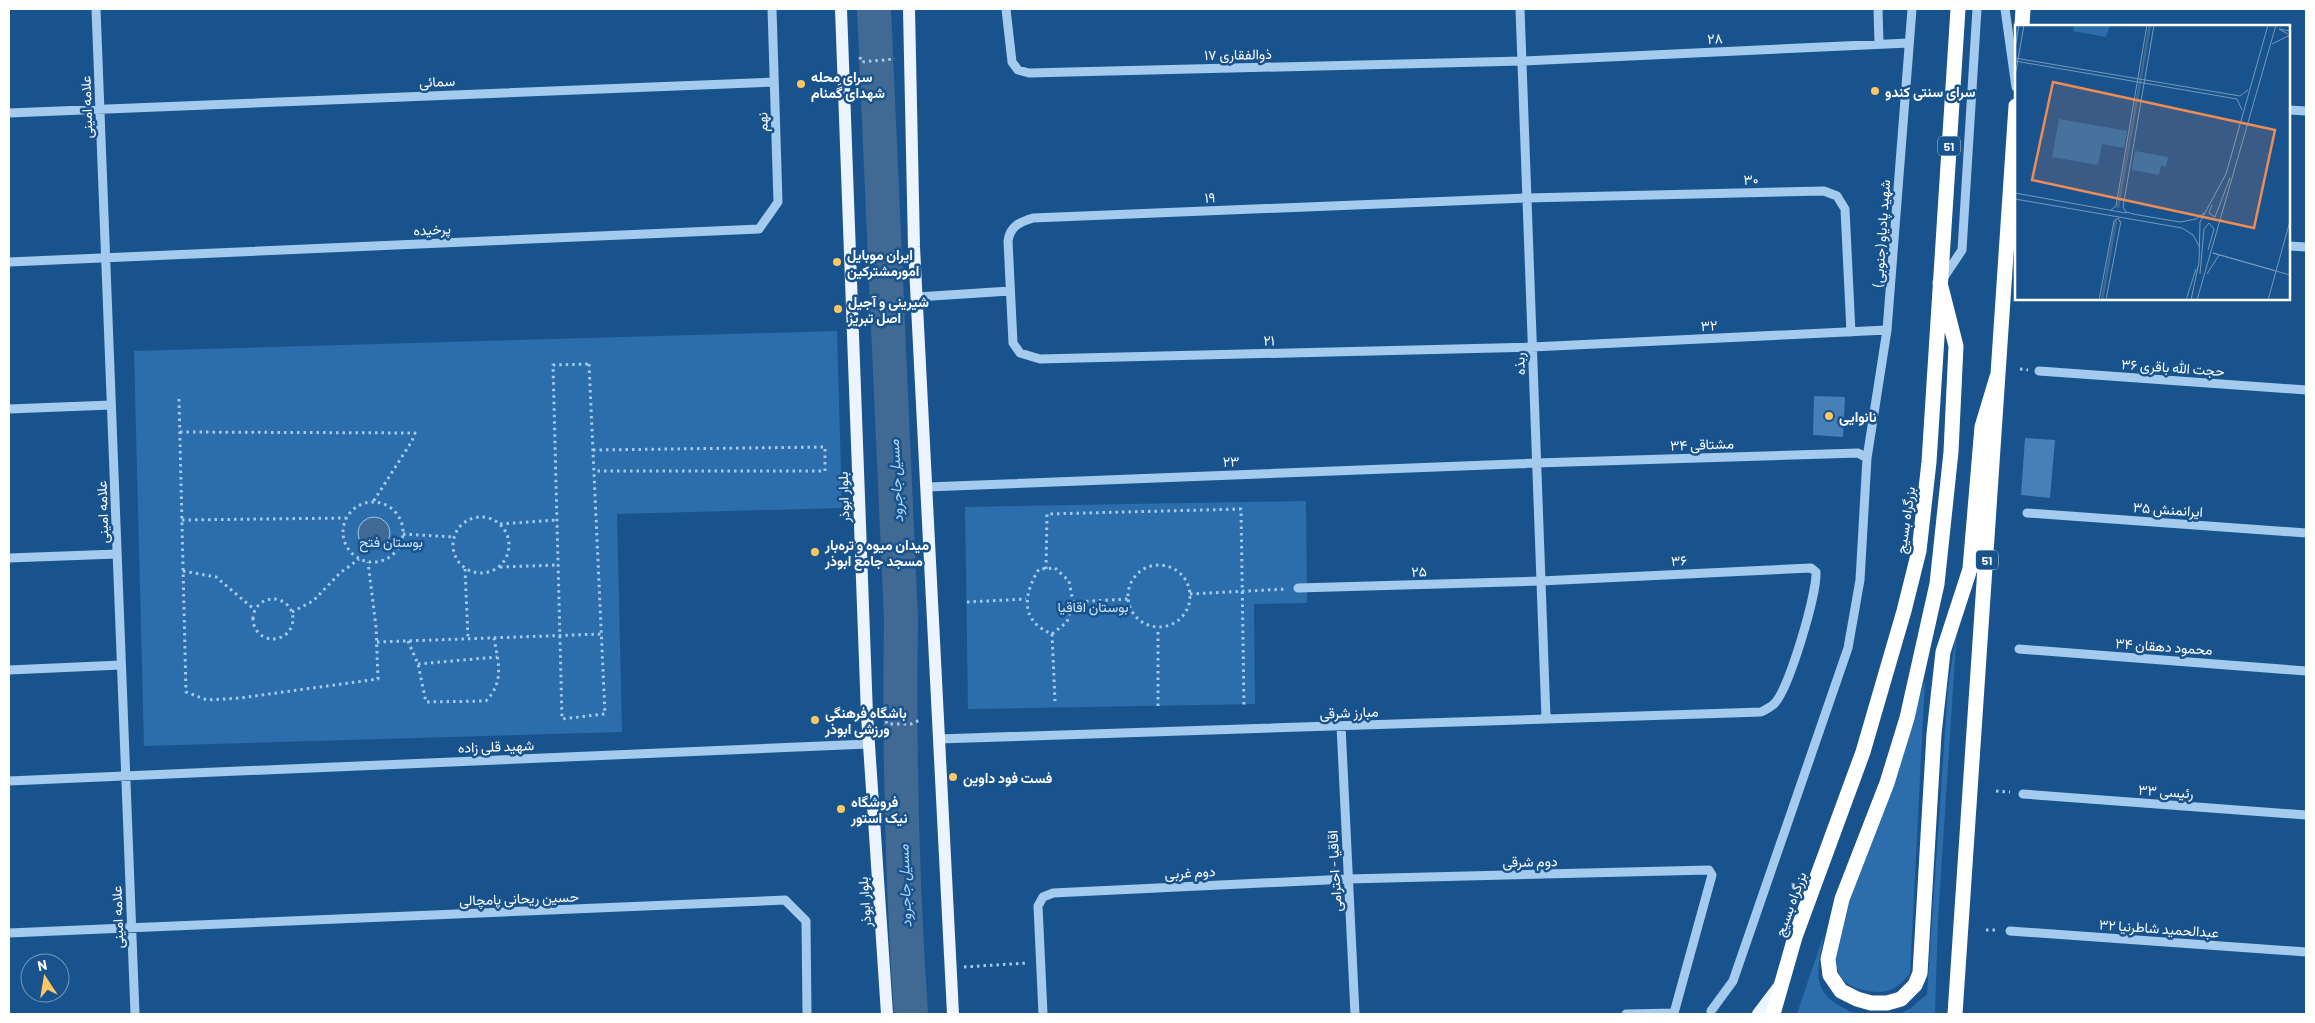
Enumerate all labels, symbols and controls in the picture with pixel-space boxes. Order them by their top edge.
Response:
inset map [2015,25,2290,300]
street label: ۲۸ [1707,29,1723,47]
street label: ذوالفقاری ۱۷ [1204,45,1272,64]
place label: سرای محله شهدای گمنام [811,68,885,102]
street label: سمائی [419,72,455,91]
street label: علامه امینی [76,75,97,139]
marker: سرای محله شهدای گمنام [795,78,807,90]
place label: سرای سنتی کندو [1885,83,1975,101]
marker: سرای سنتی کندو [1869,85,1881,97]
street label: نهم [753,112,772,132]
road number: 51 [1938,136,1960,156]
street label: ۳۰ [1743,170,1759,188]
street label: شهید پادیاو (جنوبی) [1869,179,1895,288]
street label: ۱۹ [1204,188,1216,206]
street label: پرخیده [413,220,451,240]
place label: ایران موبایل امورمشترکین [847,246,919,280]
marker: ایران موبایل امورمشترکین [831,256,843,268]
place label: شیرینی و آجیل اصل تبریز [847,293,929,327]
marker: شیرینی و آجیل اصل تبریز [832,303,844,315]
street label: ۳۲ [1700,316,1718,334]
street label: ۲۱ [1263,331,1275,349]
street label: ربذه [1510,352,1529,376]
street label: حجت الله باقری ۳۶ [2121,355,2225,380]
place label: نانوایی [1839,408,1877,426]
marker: نانوایی [1823,410,1835,422]
street label: ۳۴ مشتاقی [1670,434,1734,455]
water label: مسیل جاجرود [884,438,907,523]
street label: ۲۳ [1222,452,1240,470]
street label: بلوار ابوذر [834,471,853,524]
street label: علامه امینی [92,480,113,544]
street label: بزرگراه بسیج [1892,485,1921,555]
street label: ایرانمنش ۳۵ [2132,498,2204,521]
park label: بوستان فتح [359,533,423,553]
place label: میدان میوه و تره‌بار مسجد جامع ابوذر [824,536,929,571]
marker: میدان میوه و تره‌بار مسجد جامع ابوذر [809,546,821,558]
road number: 51 [1976,550,1998,570]
street label: ۳۶ [1671,551,1688,569]
street label: ۲۵ [1411,562,1427,580]
park label: بوستان اقاقیا [1057,598,1129,616]
street label: محمود دهقان ۳۴ [2115,634,2213,659]
street label: مبارز شرقی [1319,702,1379,723]
place label: باشگاه فرهنگی ورزشی ابوذر [824,704,907,738]
marker: باشگاه فرهنگی ورزشی ابوذر [809,714,821,726]
street label: شهید قلی زاده [458,736,534,757]
place label: فست فود داوین [963,769,1052,787]
marker: فست فود داوین [947,771,959,783]
street label: رئیسی ۳۳ [2138,781,2194,802]
place label: فروشگاه نیک استور [850,793,908,827]
marker: فروشگاه نیک استور [835,803,847,815]
street label: اقاقیا - احترامی [1323,830,1346,912]
water label: مسیل جاجرود [894,843,915,928]
street label: دوم شرقی [1502,852,1558,871]
street label: دوم غربی [1164,862,1216,883]
street label: بزرگراه بسیج [1770,869,1812,940]
street label: بلوار ابوذر [854,876,875,929]
street label: علامه امینی [107,885,128,949]
street label: حسین ریحانی پامچالی [459,887,579,911]
street label: عبدالحمید شاطرنیا ۳۲ [2098,915,2220,942]
north arrow [20,953,70,1003]
text: N [36,956,49,974]

